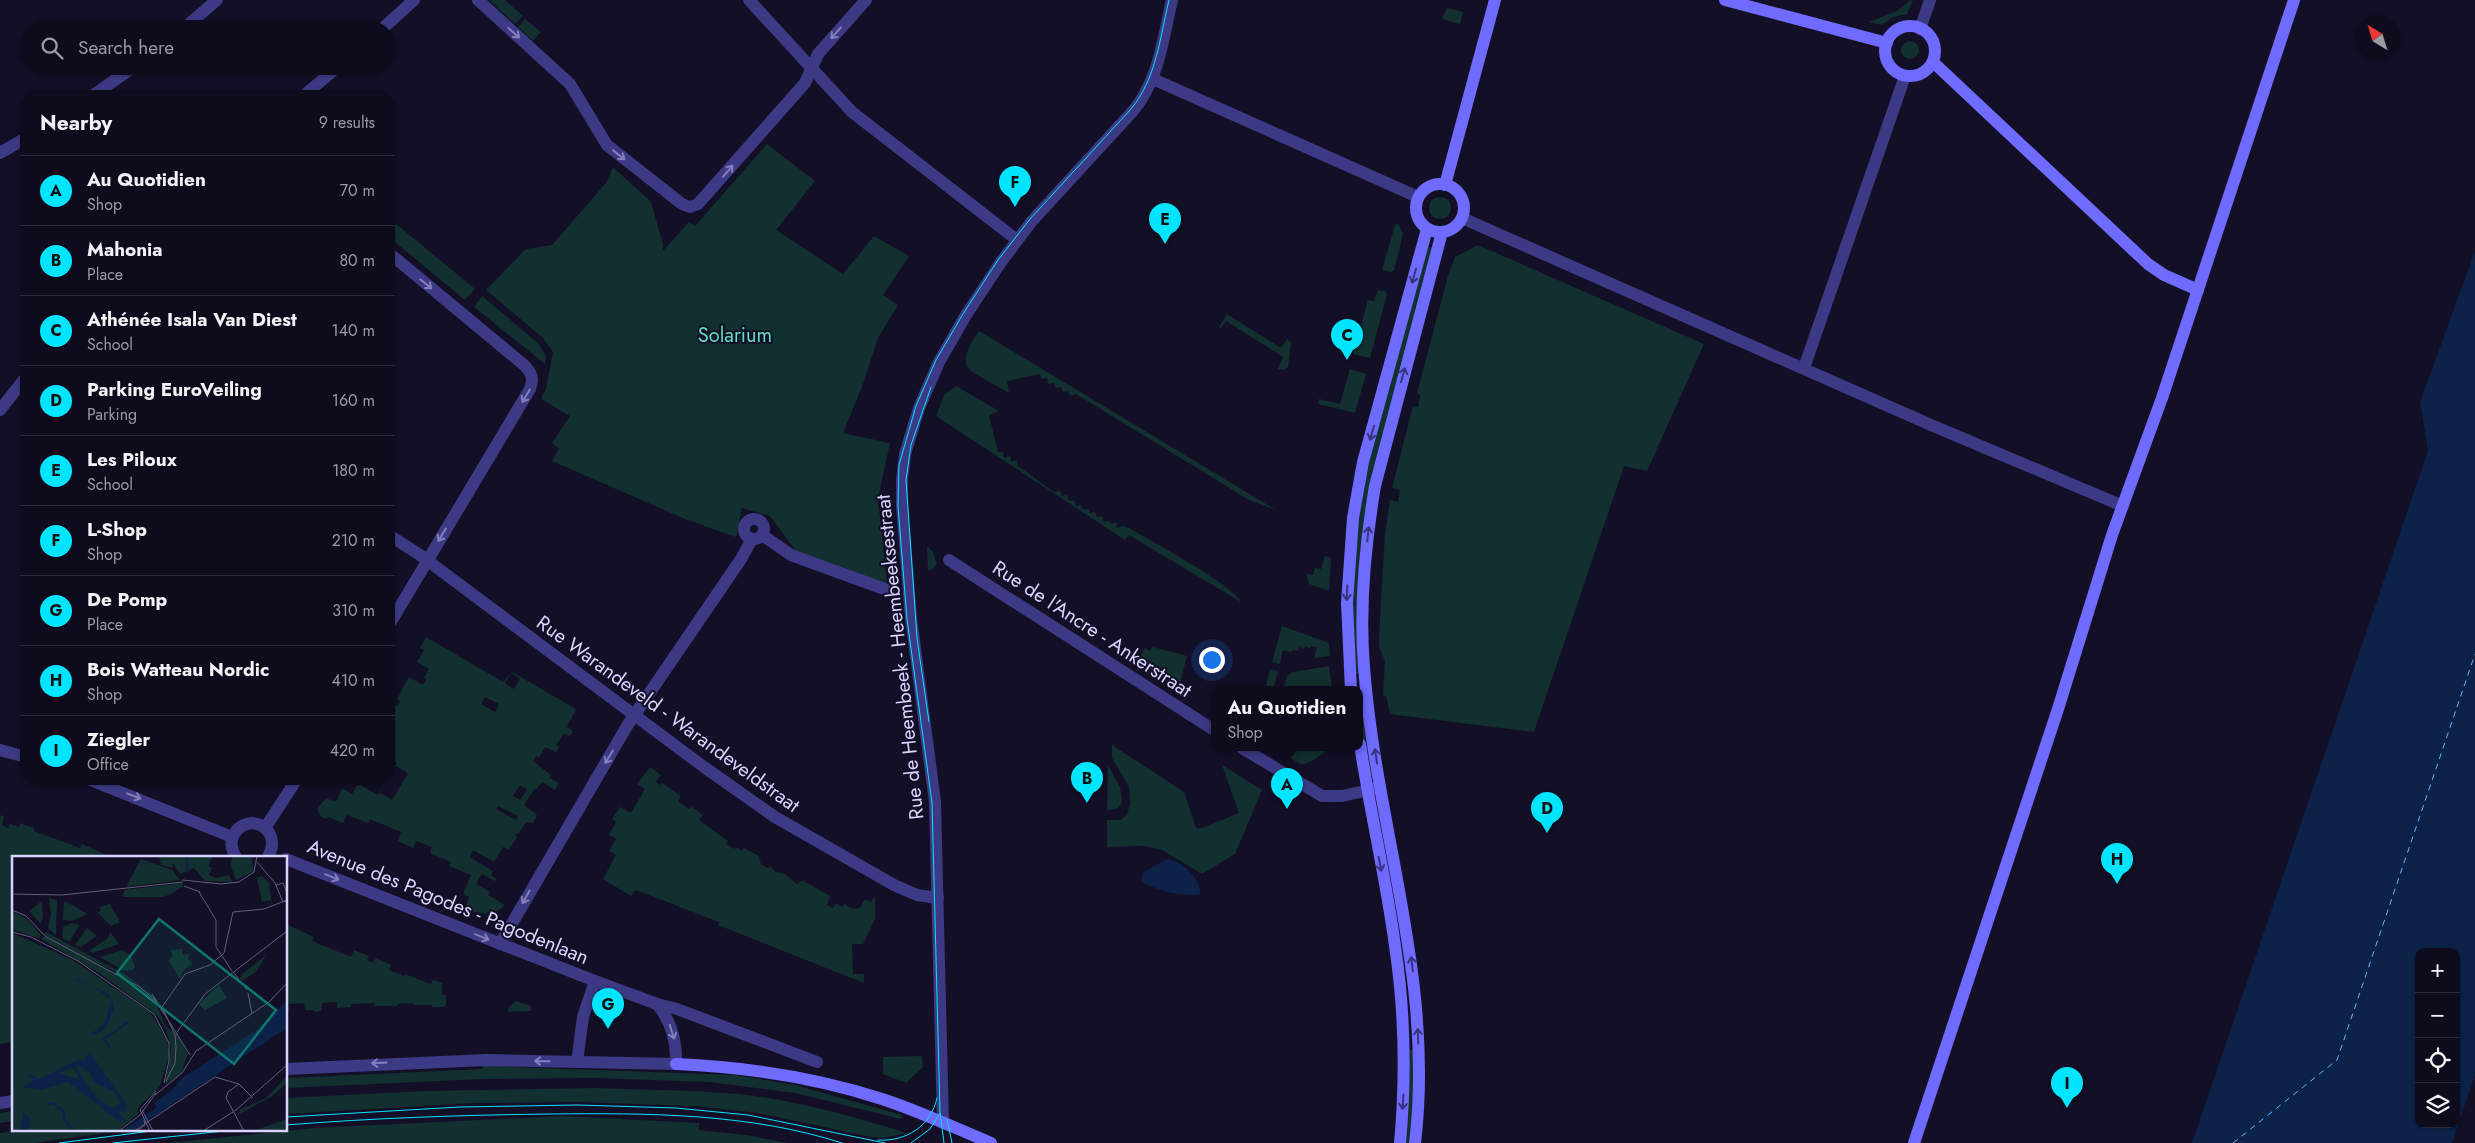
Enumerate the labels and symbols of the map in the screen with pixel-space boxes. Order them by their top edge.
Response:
north arrow [2355,15,2400,60]
one-way arrow [508,27,521,39]
one-way arrow [831,27,842,40]
one-way arrow [612,150,625,161]
one-way arrow [722,164,733,177]
pin: F [999,166,1031,207]
pin: E [1149,203,1181,244]
one-way arrow [1409,268,1418,284]
one-way arrow [420,278,433,290]
pin: C [1331,319,1363,360]
park label: Solarium [698,321,772,350]
one-way arrow [1399,368,1409,384]
one-way arrow [520,389,530,403]
one-way arrow [1366,425,1376,441]
street label: Rue de Heembeek - Heembeeksestraat [868,493,931,821]
one-way arrow [1363,526,1373,542]
one-way arrow [436,528,446,542]
street label: Rue de l'Ancre - Ankerstraat [987,554,1198,705]
one-way arrow [1343,585,1352,601]
street label: Rue Warandeveld - Warandeveldstraat [530,608,806,820]
your location [1199,647,1225,673]
one-way arrow [603,749,613,763]
one-way arrow [1371,749,1381,765]
pin: B [1071,762,1103,803]
pin: A [1271,768,1303,809]
one-way arrow [126,792,141,801]
pin: D [1531,792,1563,833]
street label: Avenue des Pagodes - Pagodenlaan [303,832,593,972]
pin: H [2101,843,2133,884]
one-way arrow [1376,855,1385,871]
inset map [12,856,288,1130]
one-way arrow [324,873,339,882]
one-way arrow [521,889,531,904]
one-way arrow [474,933,490,942]
one-way arrow [1407,956,1417,972]
pin: G [592,988,624,1029]
one-way arrow [668,1024,677,1039]
one-way arrow [1413,1029,1423,1045]
one-way arrow [534,1056,550,1066]
one-way arrow [372,1059,388,1068]
pin: I [2051,1067,2083,1108]
one-way arrow [1399,1094,1408,1110]

